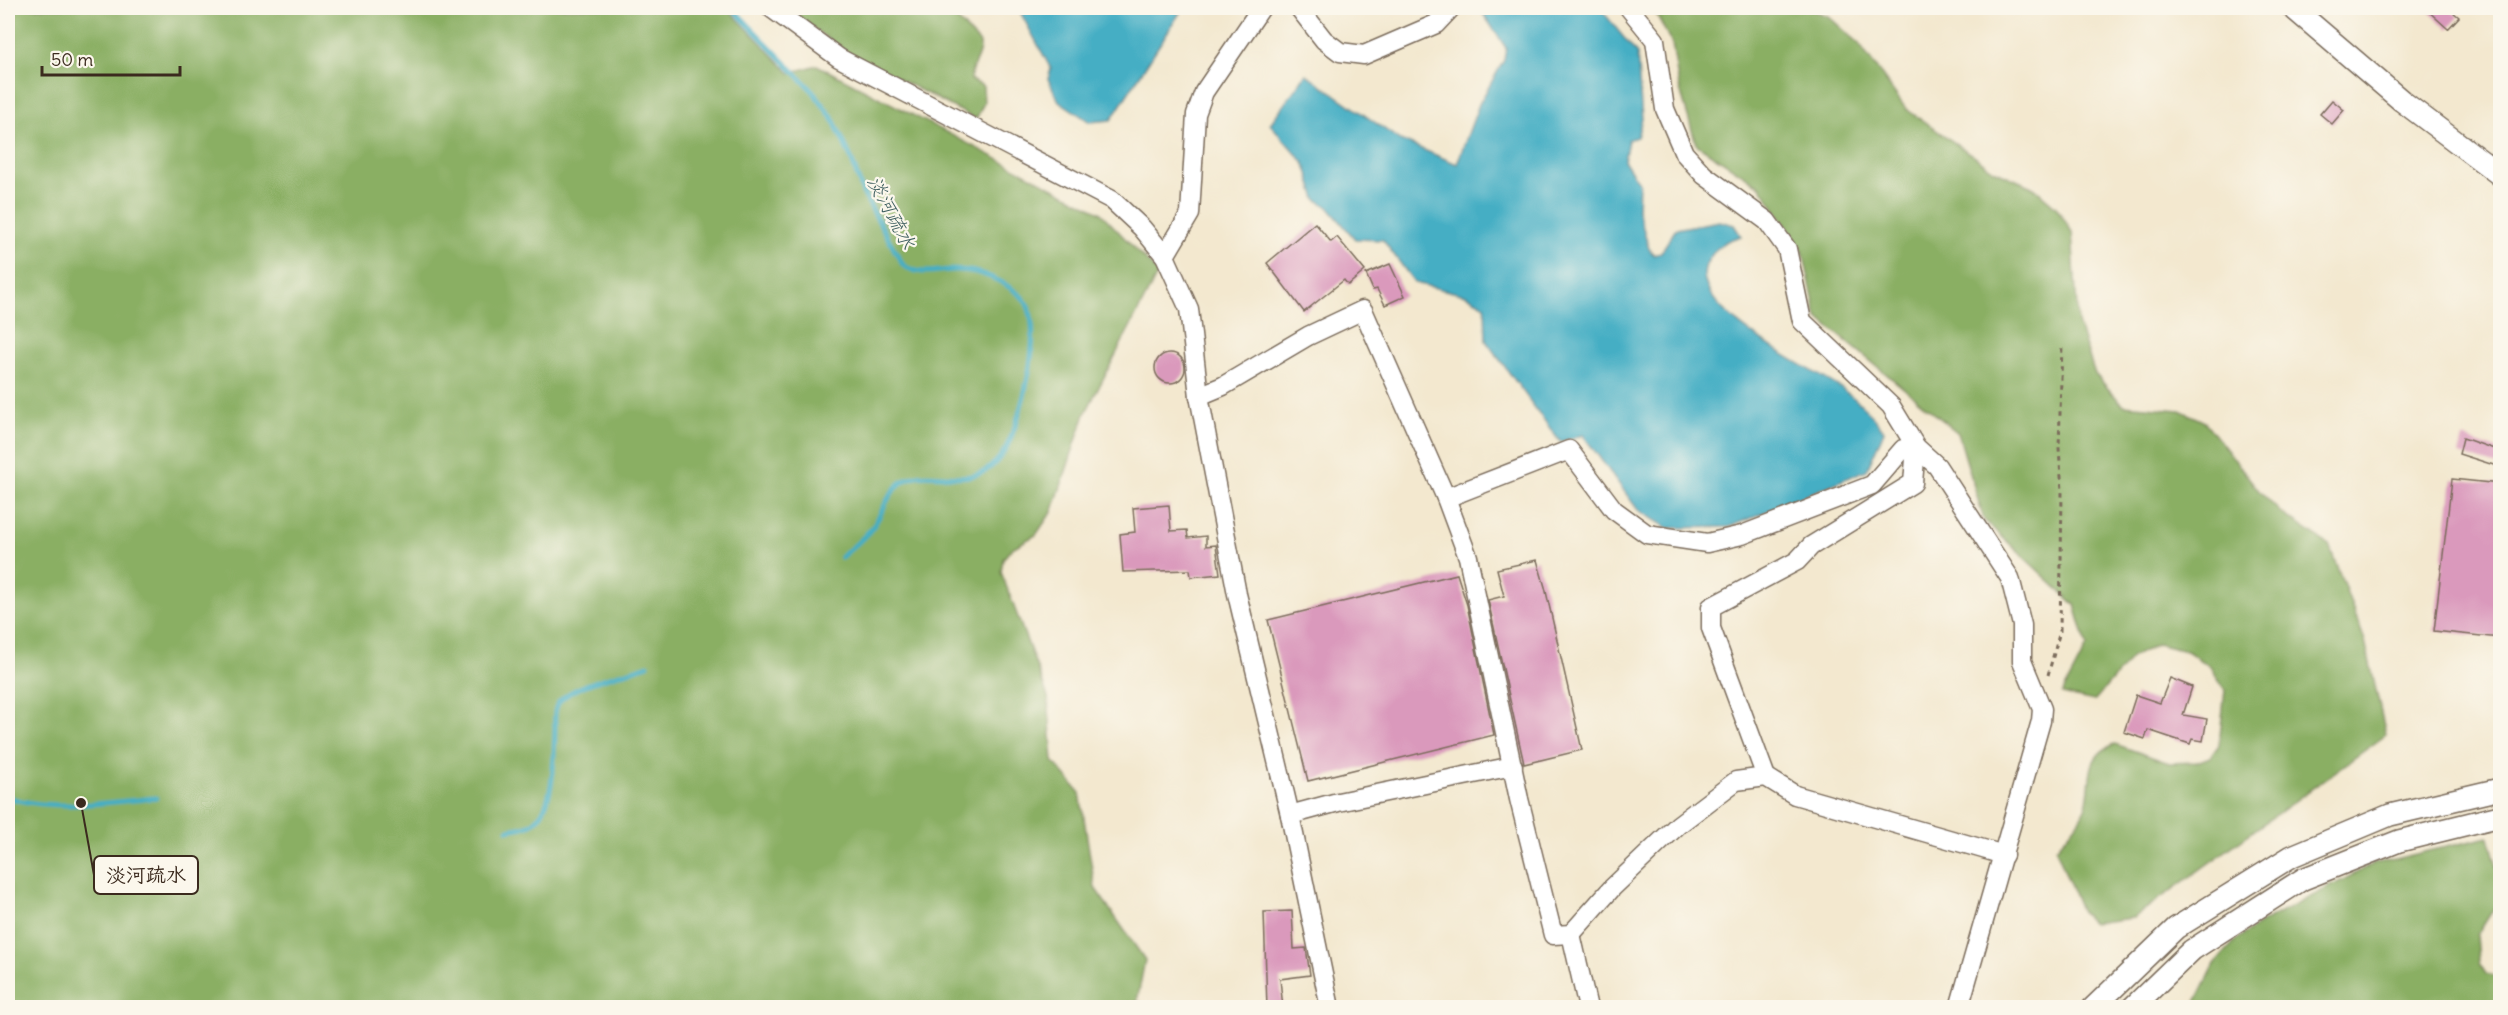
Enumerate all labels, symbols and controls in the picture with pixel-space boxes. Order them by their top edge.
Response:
scale bar [42,39,180,77]
text: 50 m [51,48,93,71]
water label: 淡河疏水 [862,171,922,253]
callout: 淡河疏水 [94,856,198,894]
text: 淡河疏水 [106,862,186,887]

